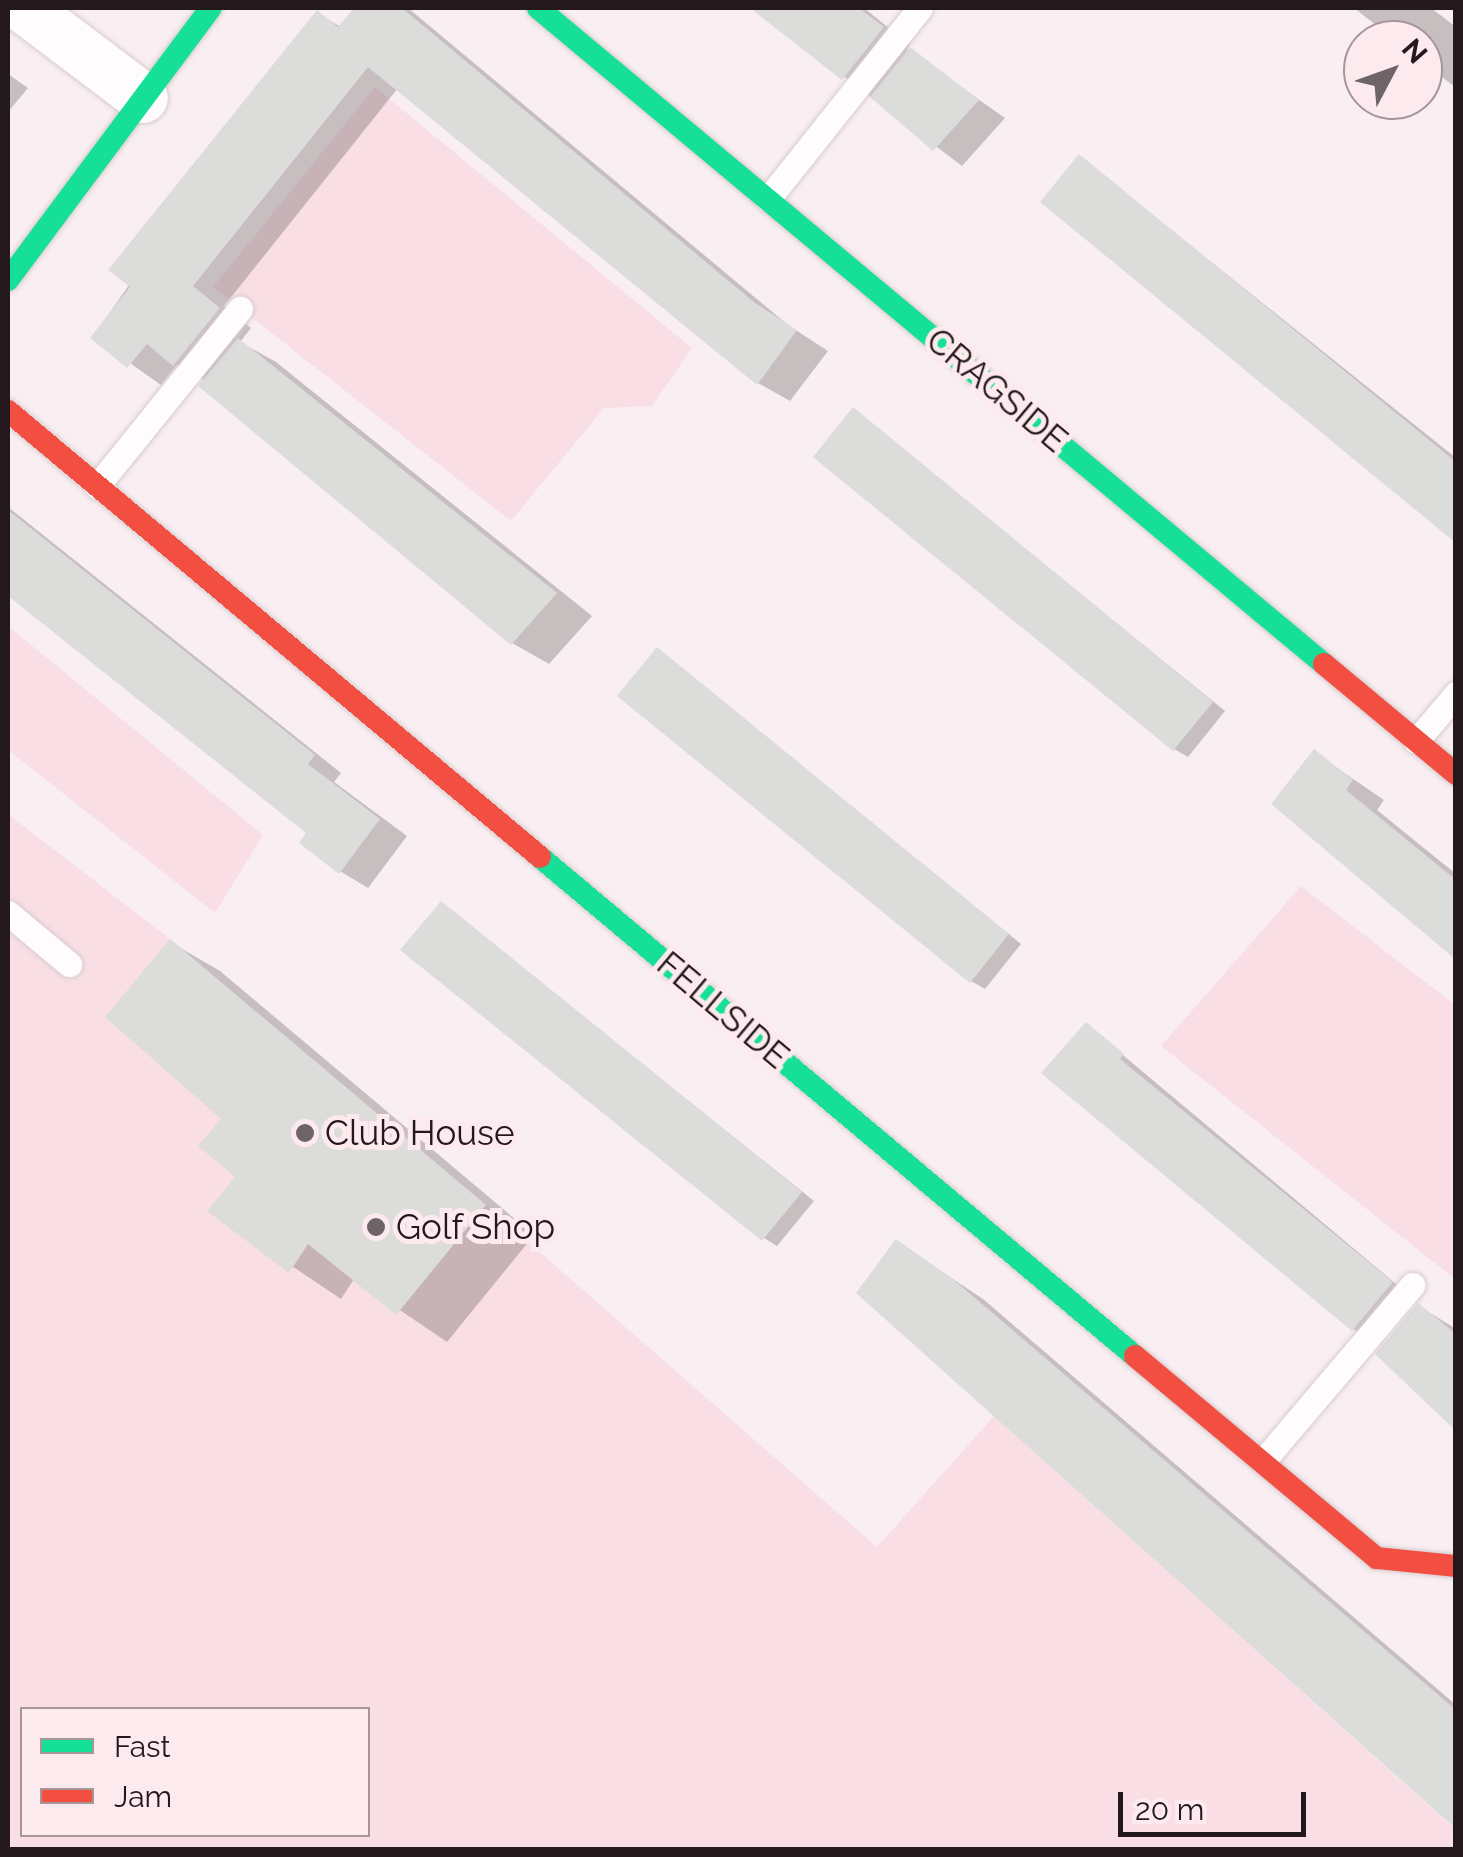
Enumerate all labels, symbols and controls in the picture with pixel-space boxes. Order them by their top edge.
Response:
north arrow [1343,20,1443,120]
text: N [1395,32,1434,70]
street label: CRAGSIDE [918,319,1076,461]
street label: FELLSIDE [649,943,797,1077]
place label: Club House [325,1112,514,1154]
marker: Club House [294,1122,316,1144]
place label: Golf Shop [396,1206,556,1248]
marker: Golf Shop [365,1216,387,1238]
legend [20,1707,370,1837]
text: Fast [114,1729,171,1764]
scale bar [1123,1772,1310,1834]
text: Jam [114,1779,172,1814]
text: 20 m [1135,1792,1204,1827]

